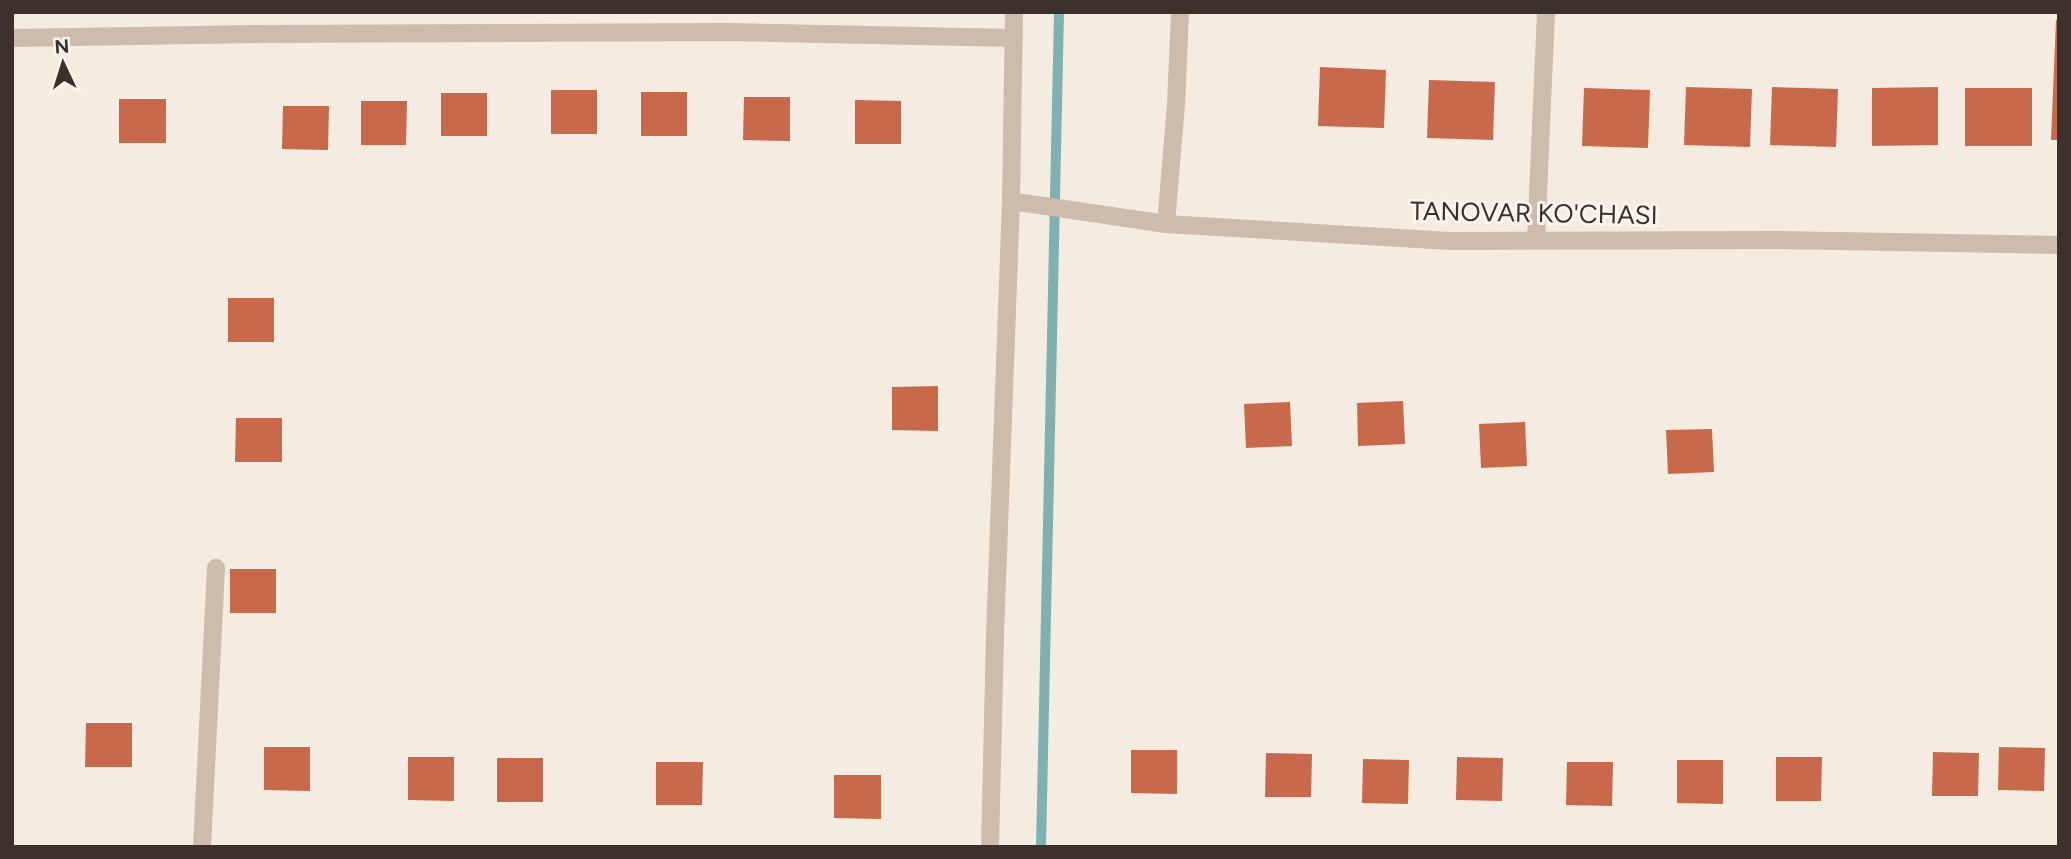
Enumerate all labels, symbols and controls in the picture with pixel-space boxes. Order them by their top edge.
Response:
north arrow [28,28,98,98]
text: N [54,35,70,59]
street label: TANOVAR KO'CHASI [1410,195,1658,231]

